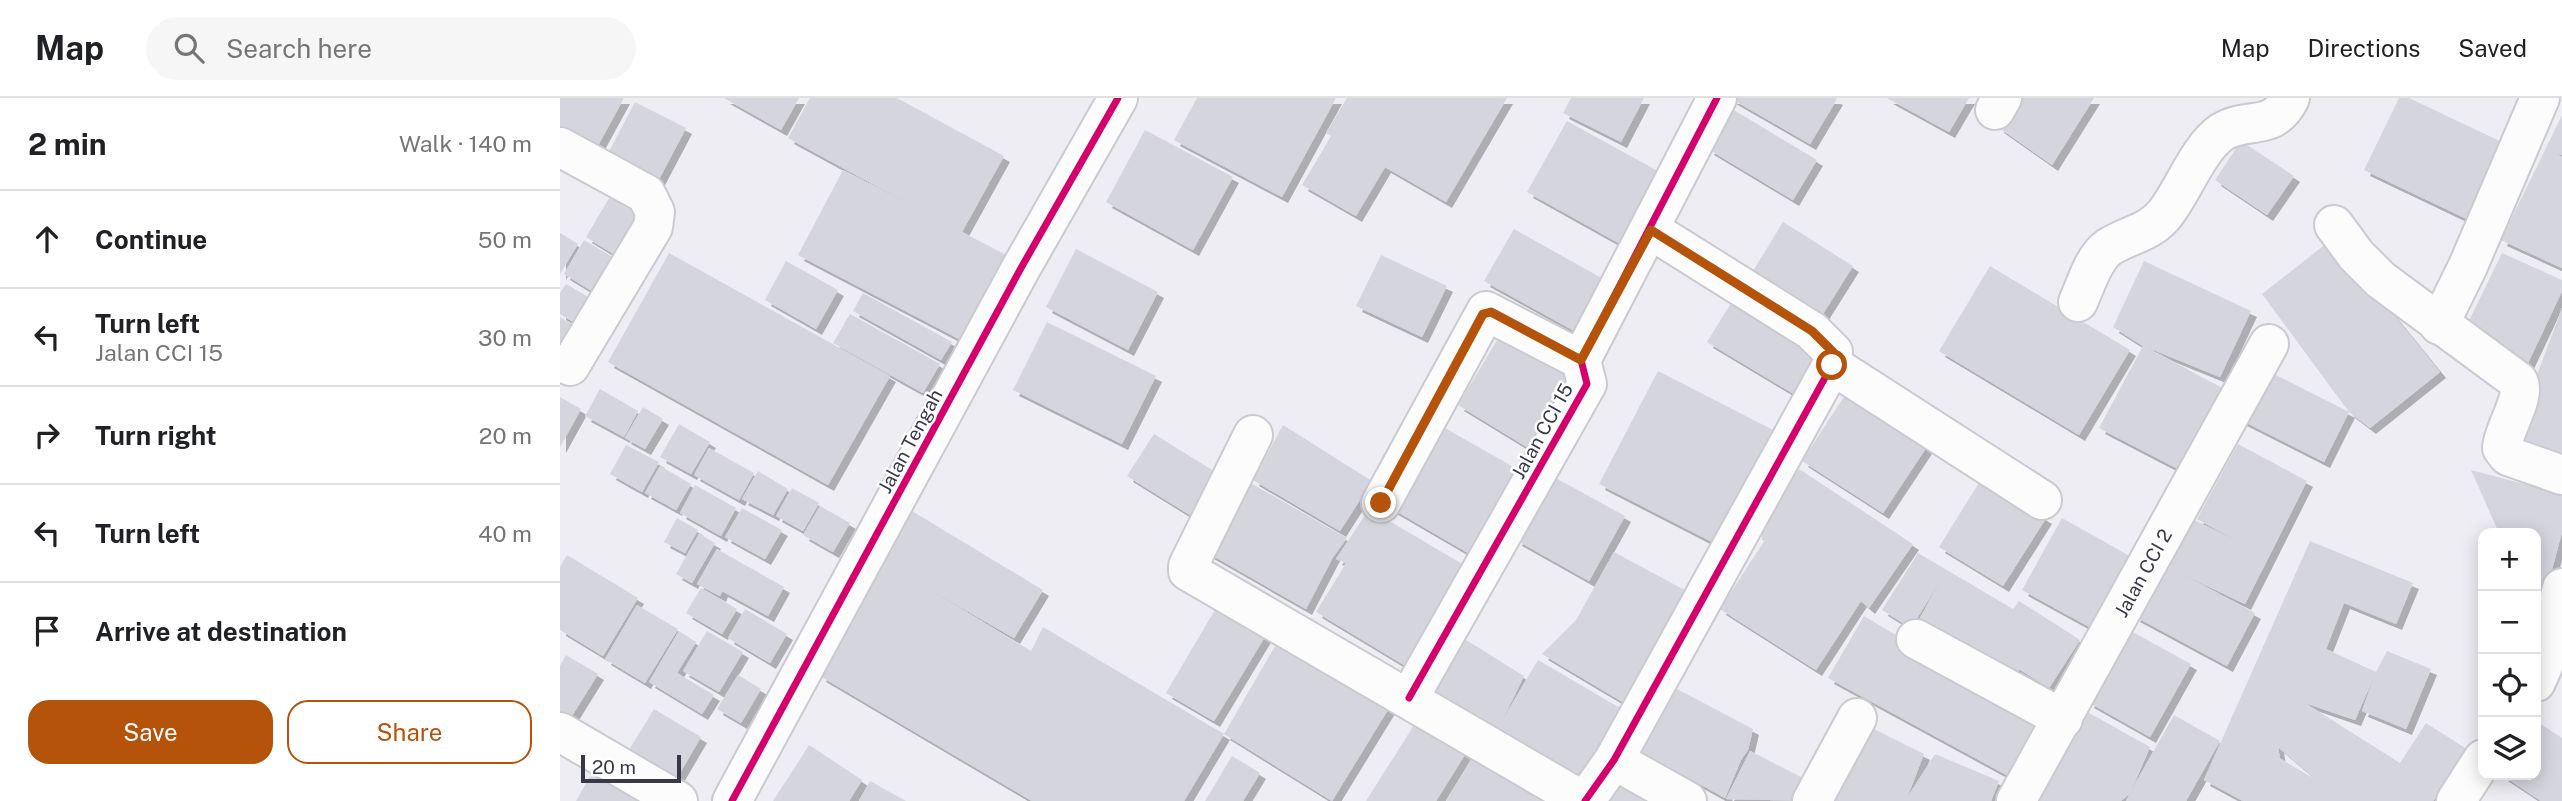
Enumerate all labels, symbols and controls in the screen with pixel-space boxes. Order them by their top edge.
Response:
search box [146,17,636,80]
text: Map [35,29,104,67]
icon: search [170,29,208,67]
text: Search here [226,33,372,64]
text: Map [2221,34,2270,62]
text: Directions [2308,34,2420,62]
text: Saved [2458,34,2527,62]
text: 2 min [28,126,107,162]
text: Walk · 140 m [399,130,532,157]
icon: ahead [28,220,66,258]
text: Continue [95,224,207,255]
text: 50 m [478,226,532,253]
text: Turn left [95,308,200,339]
icon: left [28,318,66,356]
text: 30 m [478,324,532,351]
text: Jalan CCI 15 [95,339,223,366]
route start [1816,349,1847,380]
street label: Jalan CCI 15 [1507,379,1577,483]
street label: Jalan Tengah [873,385,947,497]
icon: right [28,416,66,454]
text: Turn right [95,420,217,451]
text: 20 m [479,422,532,449]
route end [1365,487,1396,518]
icon: left [28,514,66,552]
text: Turn left [95,518,200,549]
text: 40 m [478,520,532,547]
street label: Jalan CCI 2 [2110,525,2176,621]
map controls [2478,528,2541,780]
button: + [2478,528,2541,591]
button: − [2478,591,2541,654]
icon: arrive [28,612,66,650]
text: Arrive at destination [95,616,347,647]
button: locate [2478,654,2541,717]
button: Save [28,700,273,764]
button: Share [287,700,532,764]
button: layers [2478,717,2541,780]
scale bar [581,752,681,784]
text: 20 m [592,756,636,778]

